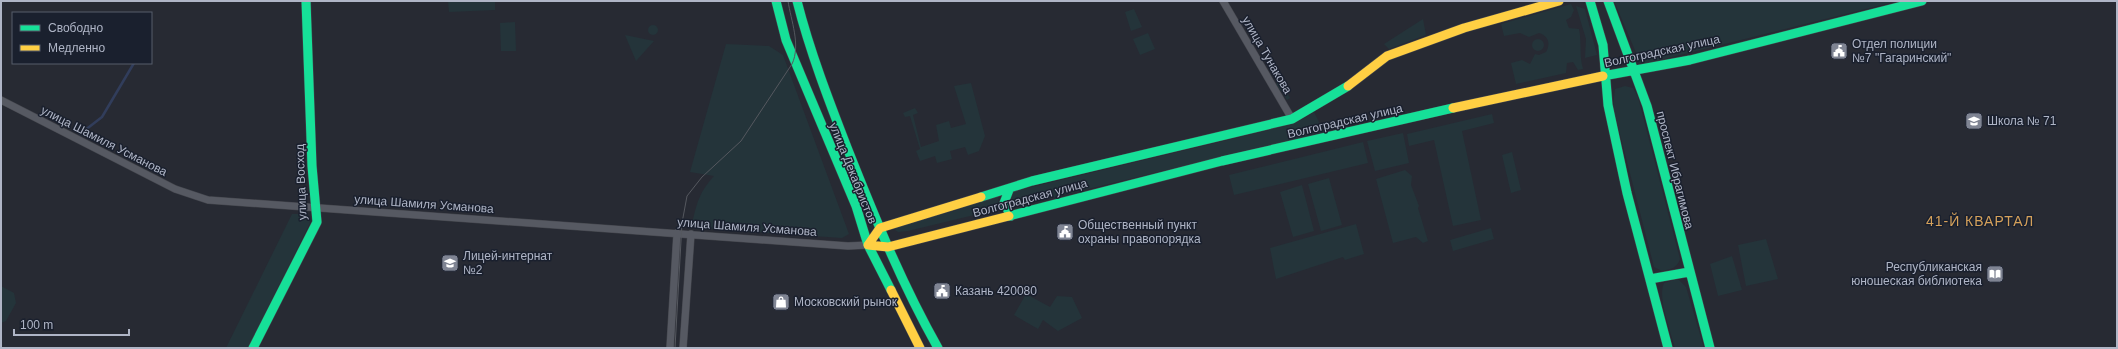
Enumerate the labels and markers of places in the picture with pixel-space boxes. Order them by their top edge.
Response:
place label: Отдел полиции №7 "Гагаринский" [1852,37,1951,65]
public building icon: Отдел полиции №7 "Гагаринский" [1829,41,1849,61]
school or university icon: Школа № 71 [1964,111,1984,131]
place label: Школа № 71 [1987,114,2057,128]
place label: Общественный пункт охраны правопорядка [1078,218,1201,246]
public building icon: Общественный пункт охраны правопорядка [1055,222,1075,242]
place label: Лицей-интернат №2 [463,249,553,277]
school or university icon: Лицей-интернат №2 [440,253,460,273]
place label: Республиканская юношеская библиотека [1851,260,1982,288]
library icon: Республиканская юношеская библиотека [1985,264,2005,284]
public building icon: Казань 420080 [932,281,952,301]
place label: Казань 420080 [955,284,1037,298]
shop icon: Московский рынок [771,292,791,312]
place label: Московский рынок [794,295,898,309]

